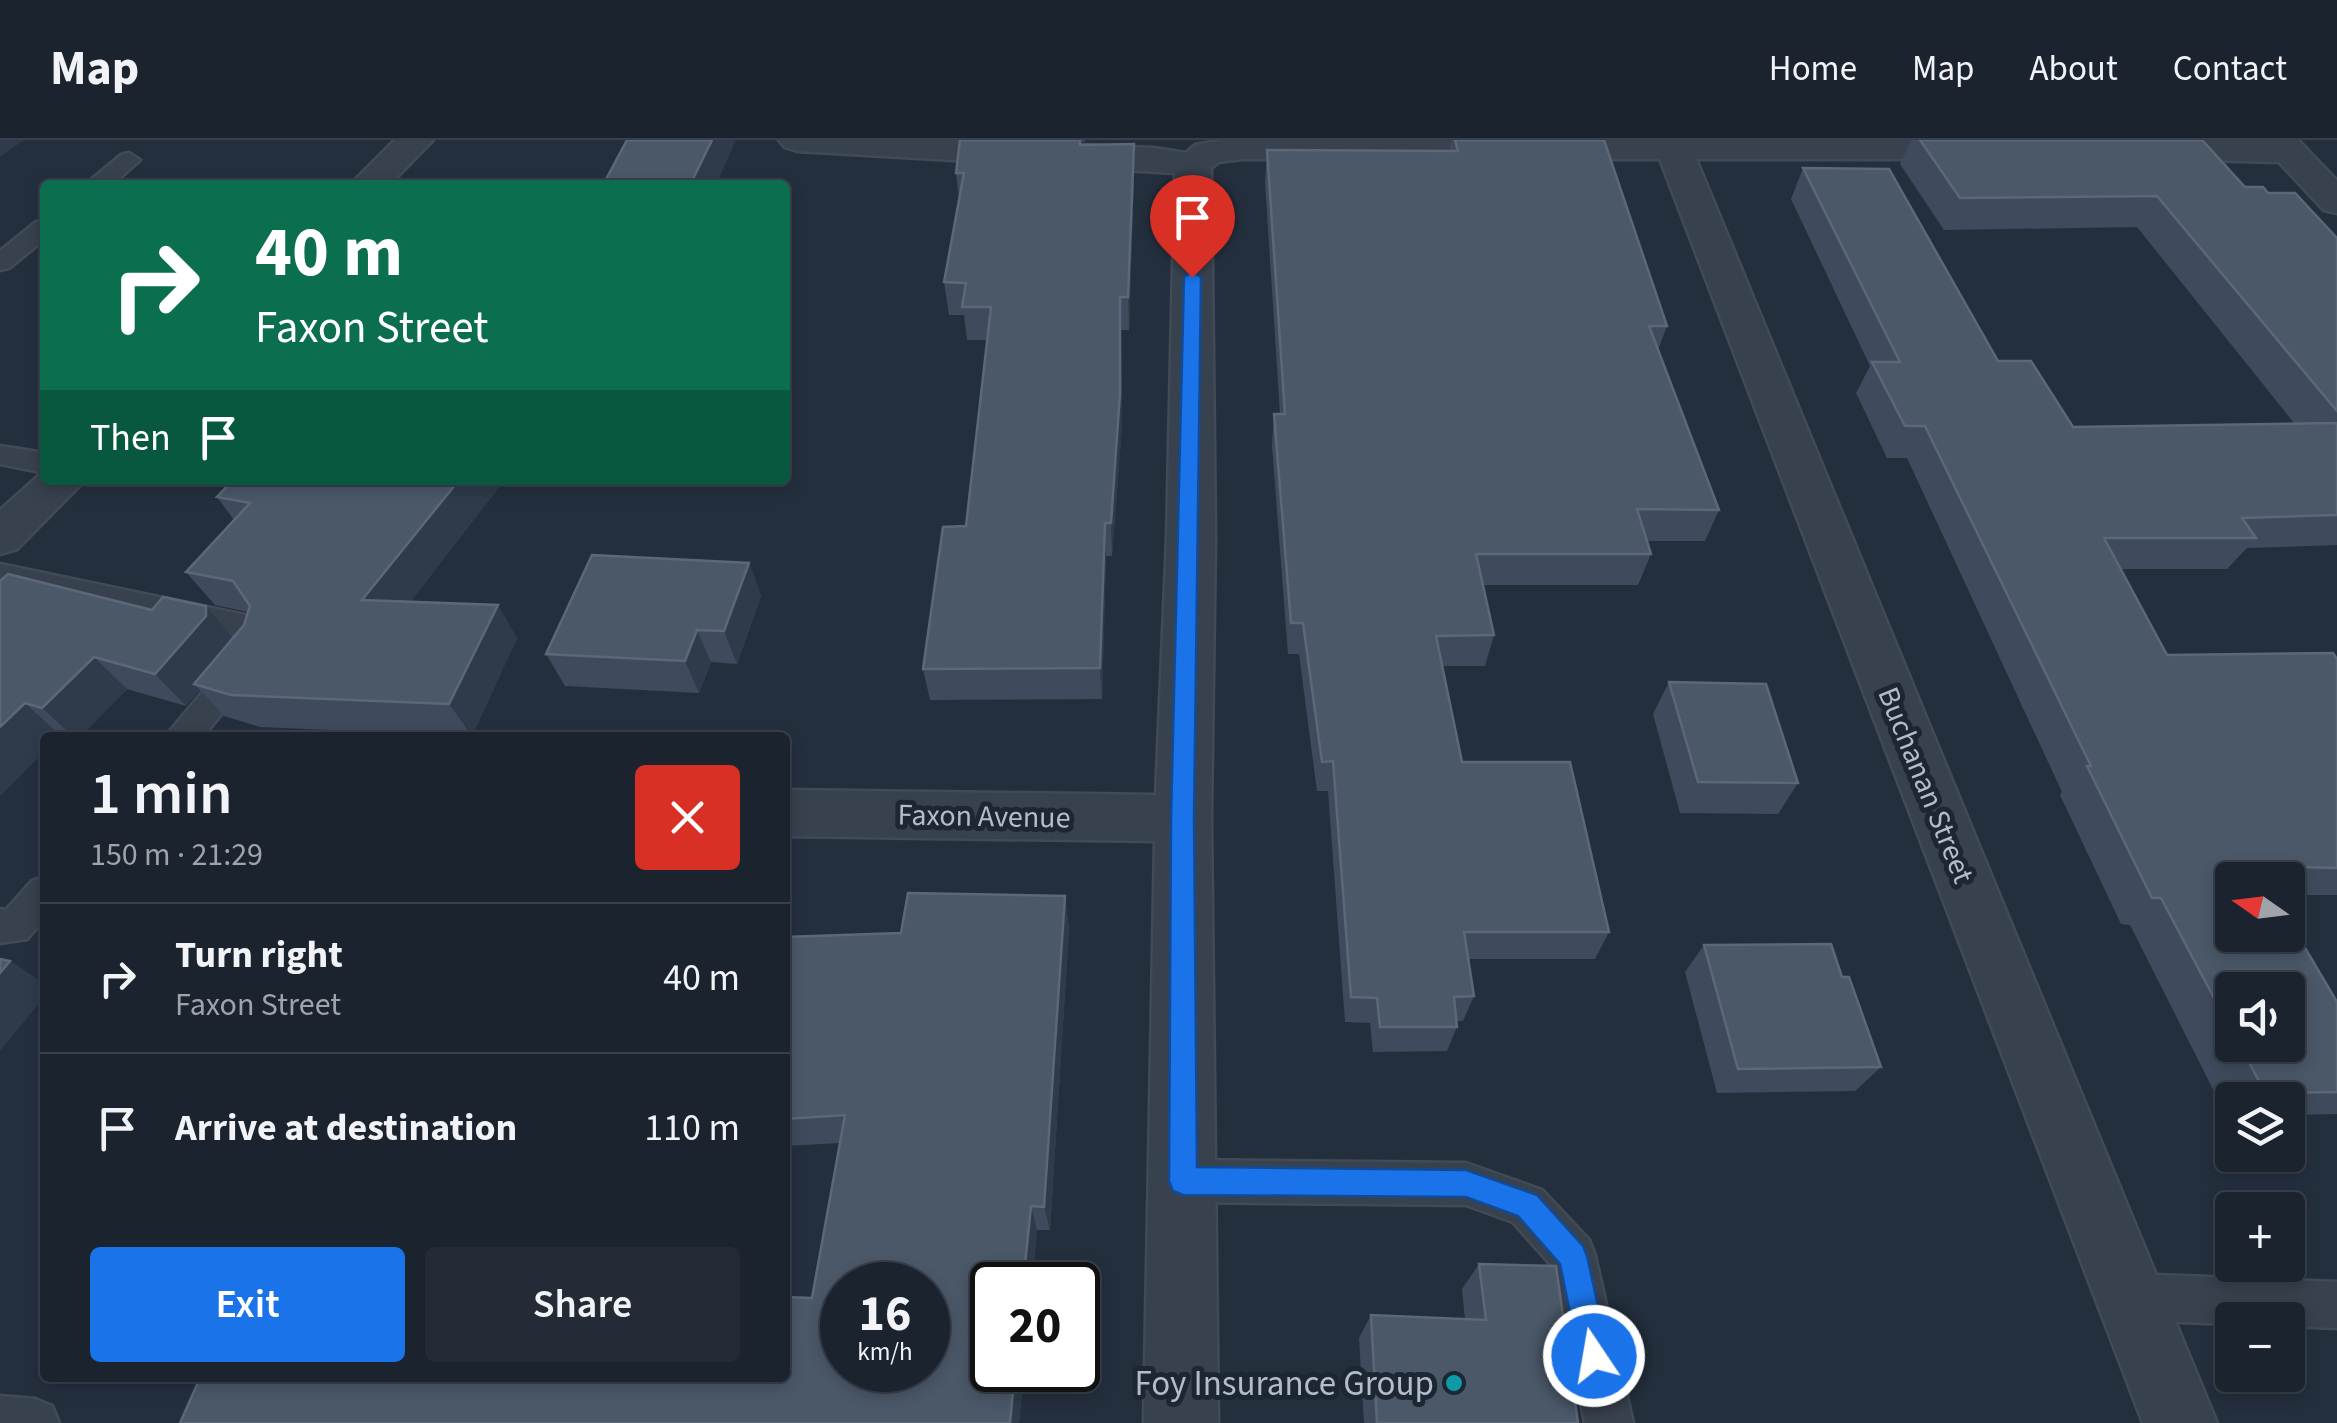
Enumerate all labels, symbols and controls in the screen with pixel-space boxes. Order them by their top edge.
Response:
text: Map [50,35,139,103]
text: Home [1769,44,1857,94]
text: Map [1912,44,1975,94]
text: About [2030,44,2118,94]
text: Contact [2173,44,2287,94]
pin [1150,175,1235,278]
icon: arrive [1165,190,1220,245]
text: 40 m [255,203,403,303]
icon: right [90,220,220,350]
text: Faxon Street [255,296,488,360]
icon: arrive [191,410,246,465]
text: Then [90,411,171,465]
street label: Buchanan Street [1867,681,1984,890]
text: 1 min [90,752,233,837]
button: close [635,765,740,870]
street label: Faxon Avenue [897,793,1071,840]
text: 150 m · 21:29 [90,832,263,878]
north arrow [2215,862,2305,952]
map controls [2215,862,2305,1392]
text: Turn right [175,928,343,982]
icon: right [90,951,145,1006]
text: 40 m [663,951,740,1005]
button: sound [2215,972,2305,1062]
text: Faxon Street [175,982,341,1028]
button: layers [2215,1082,2305,1172]
icon: arrive [90,1101,145,1156]
text: Arrive at destination [175,1101,517,1155]
text: 110 m [644,1101,740,1155]
button: + [2215,1192,2305,1282]
button: Exit [90,1247,405,1362]
button: Share [425,1247,740,1362]
speed limit sign: 20 [970,1262,1100,1392]
text: 16 [859,1279,911,1350]
button: − [2215,1302,2305,1392]
position arrow [1542,1304,1646,1408]
text: km/h [857,1334,913,1370]
place label: Foy Insurance Group [1134,1359,1434,1409]
marker: Foy Insurance Group [1443,1372,1465,1394]

